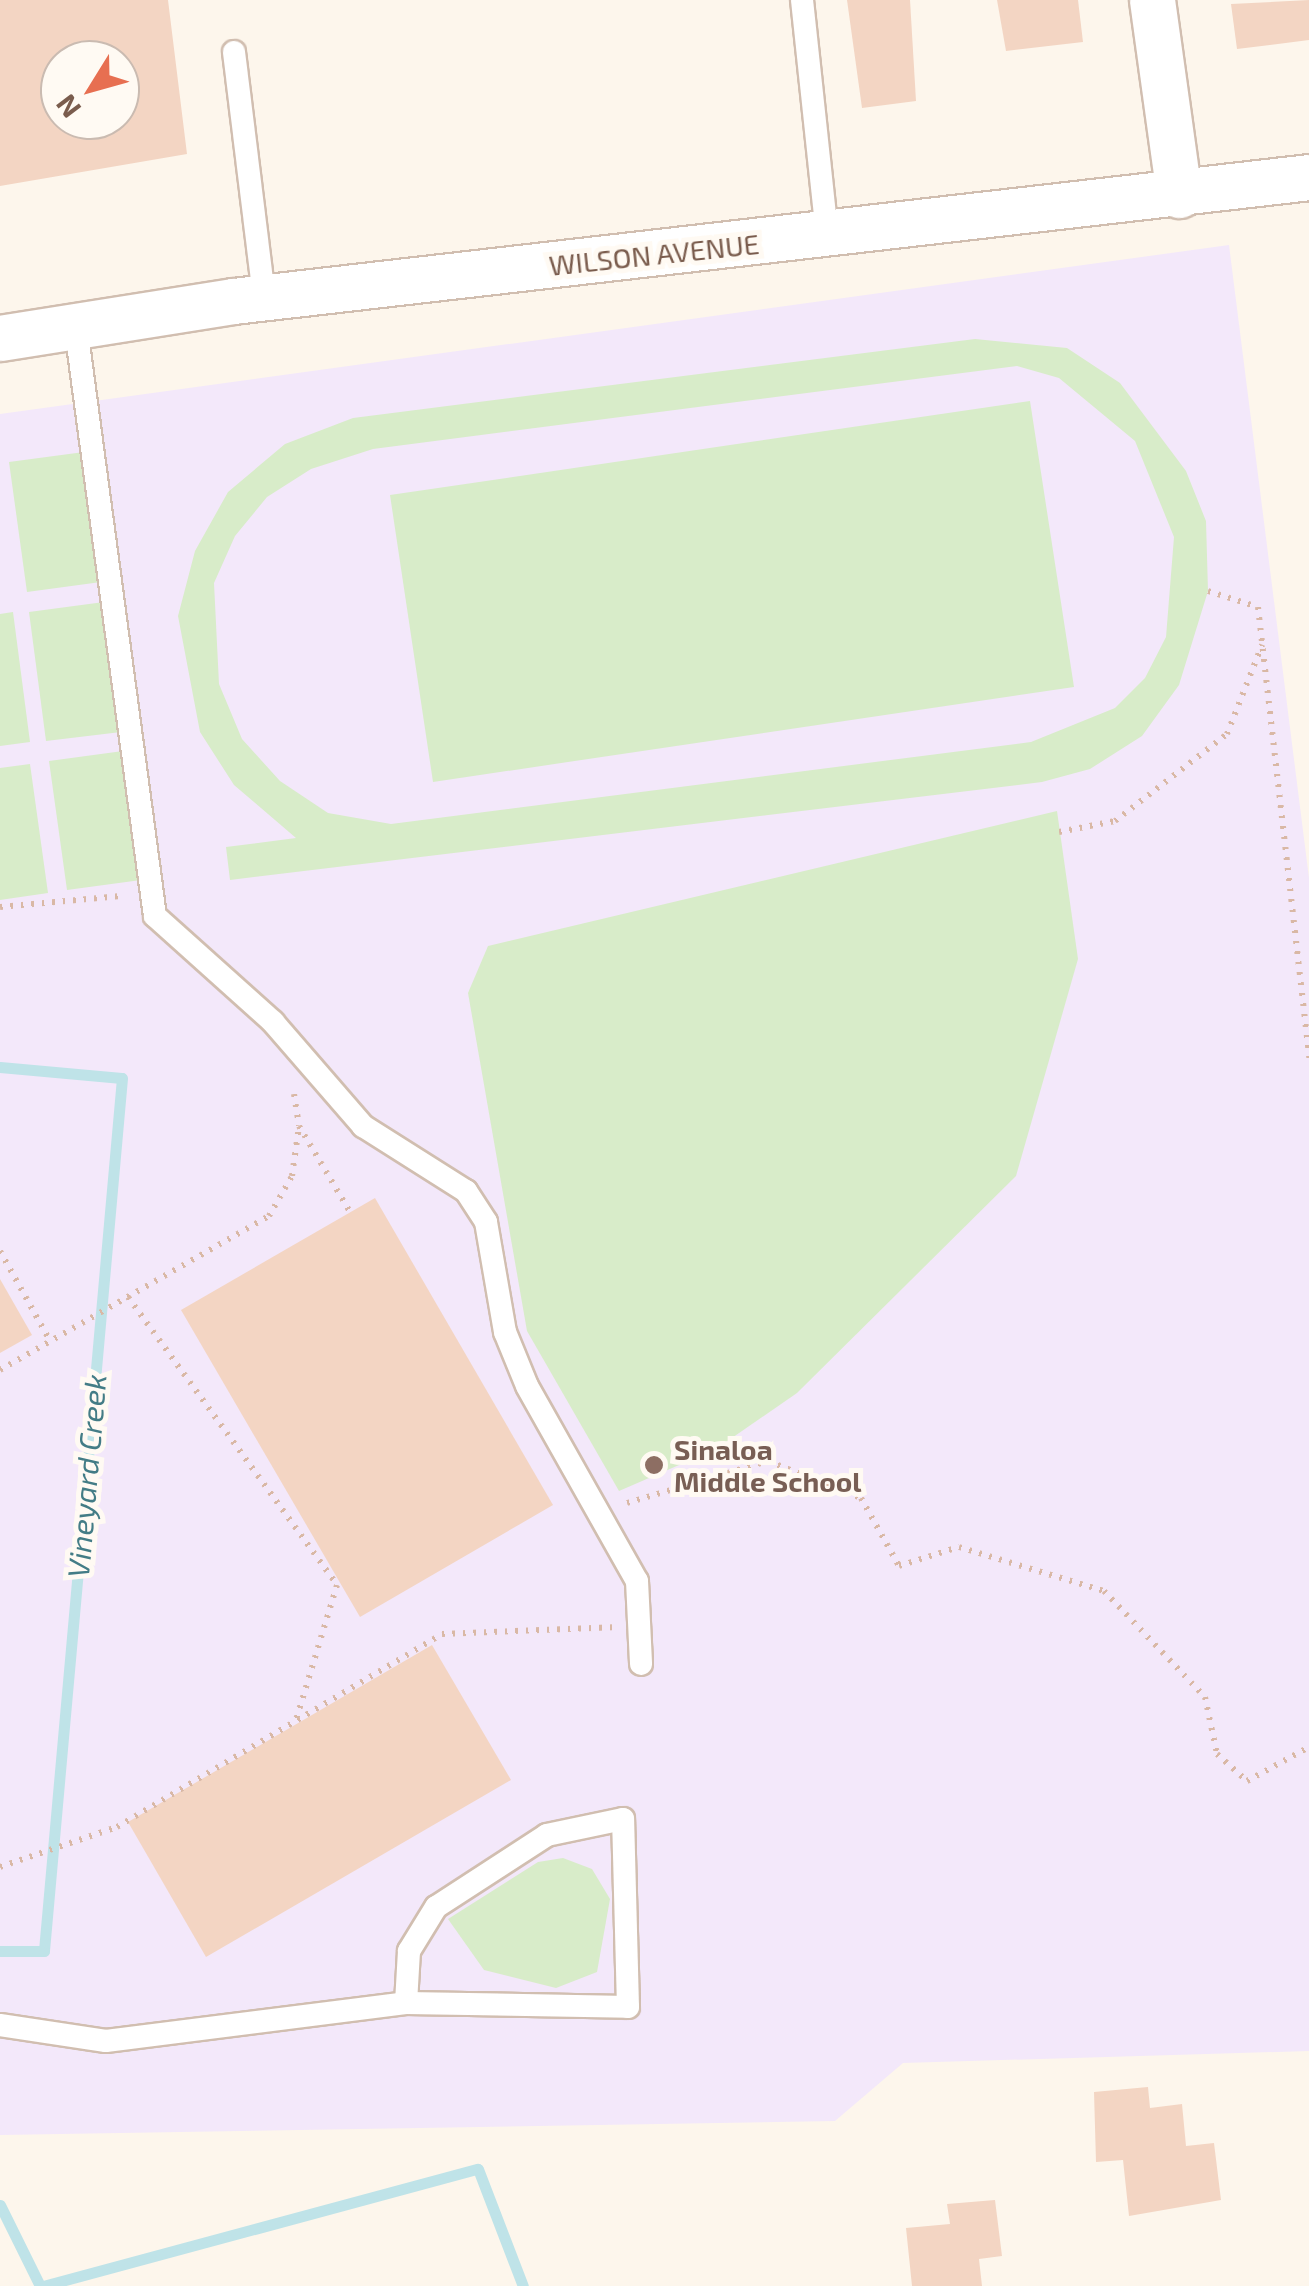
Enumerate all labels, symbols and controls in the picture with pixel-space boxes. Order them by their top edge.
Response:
north arrow [40,40,140,140]
text: N [48,89,87,125]
street label: WILSON AVENUE [547,226,761,282]
water label: Vineyard Creek [59,1373,113,1579]
place label: Sinaloa Middle School [674,1432,862,1498]
marker: Sinaloa Middle School [643,1454,665,1476]

